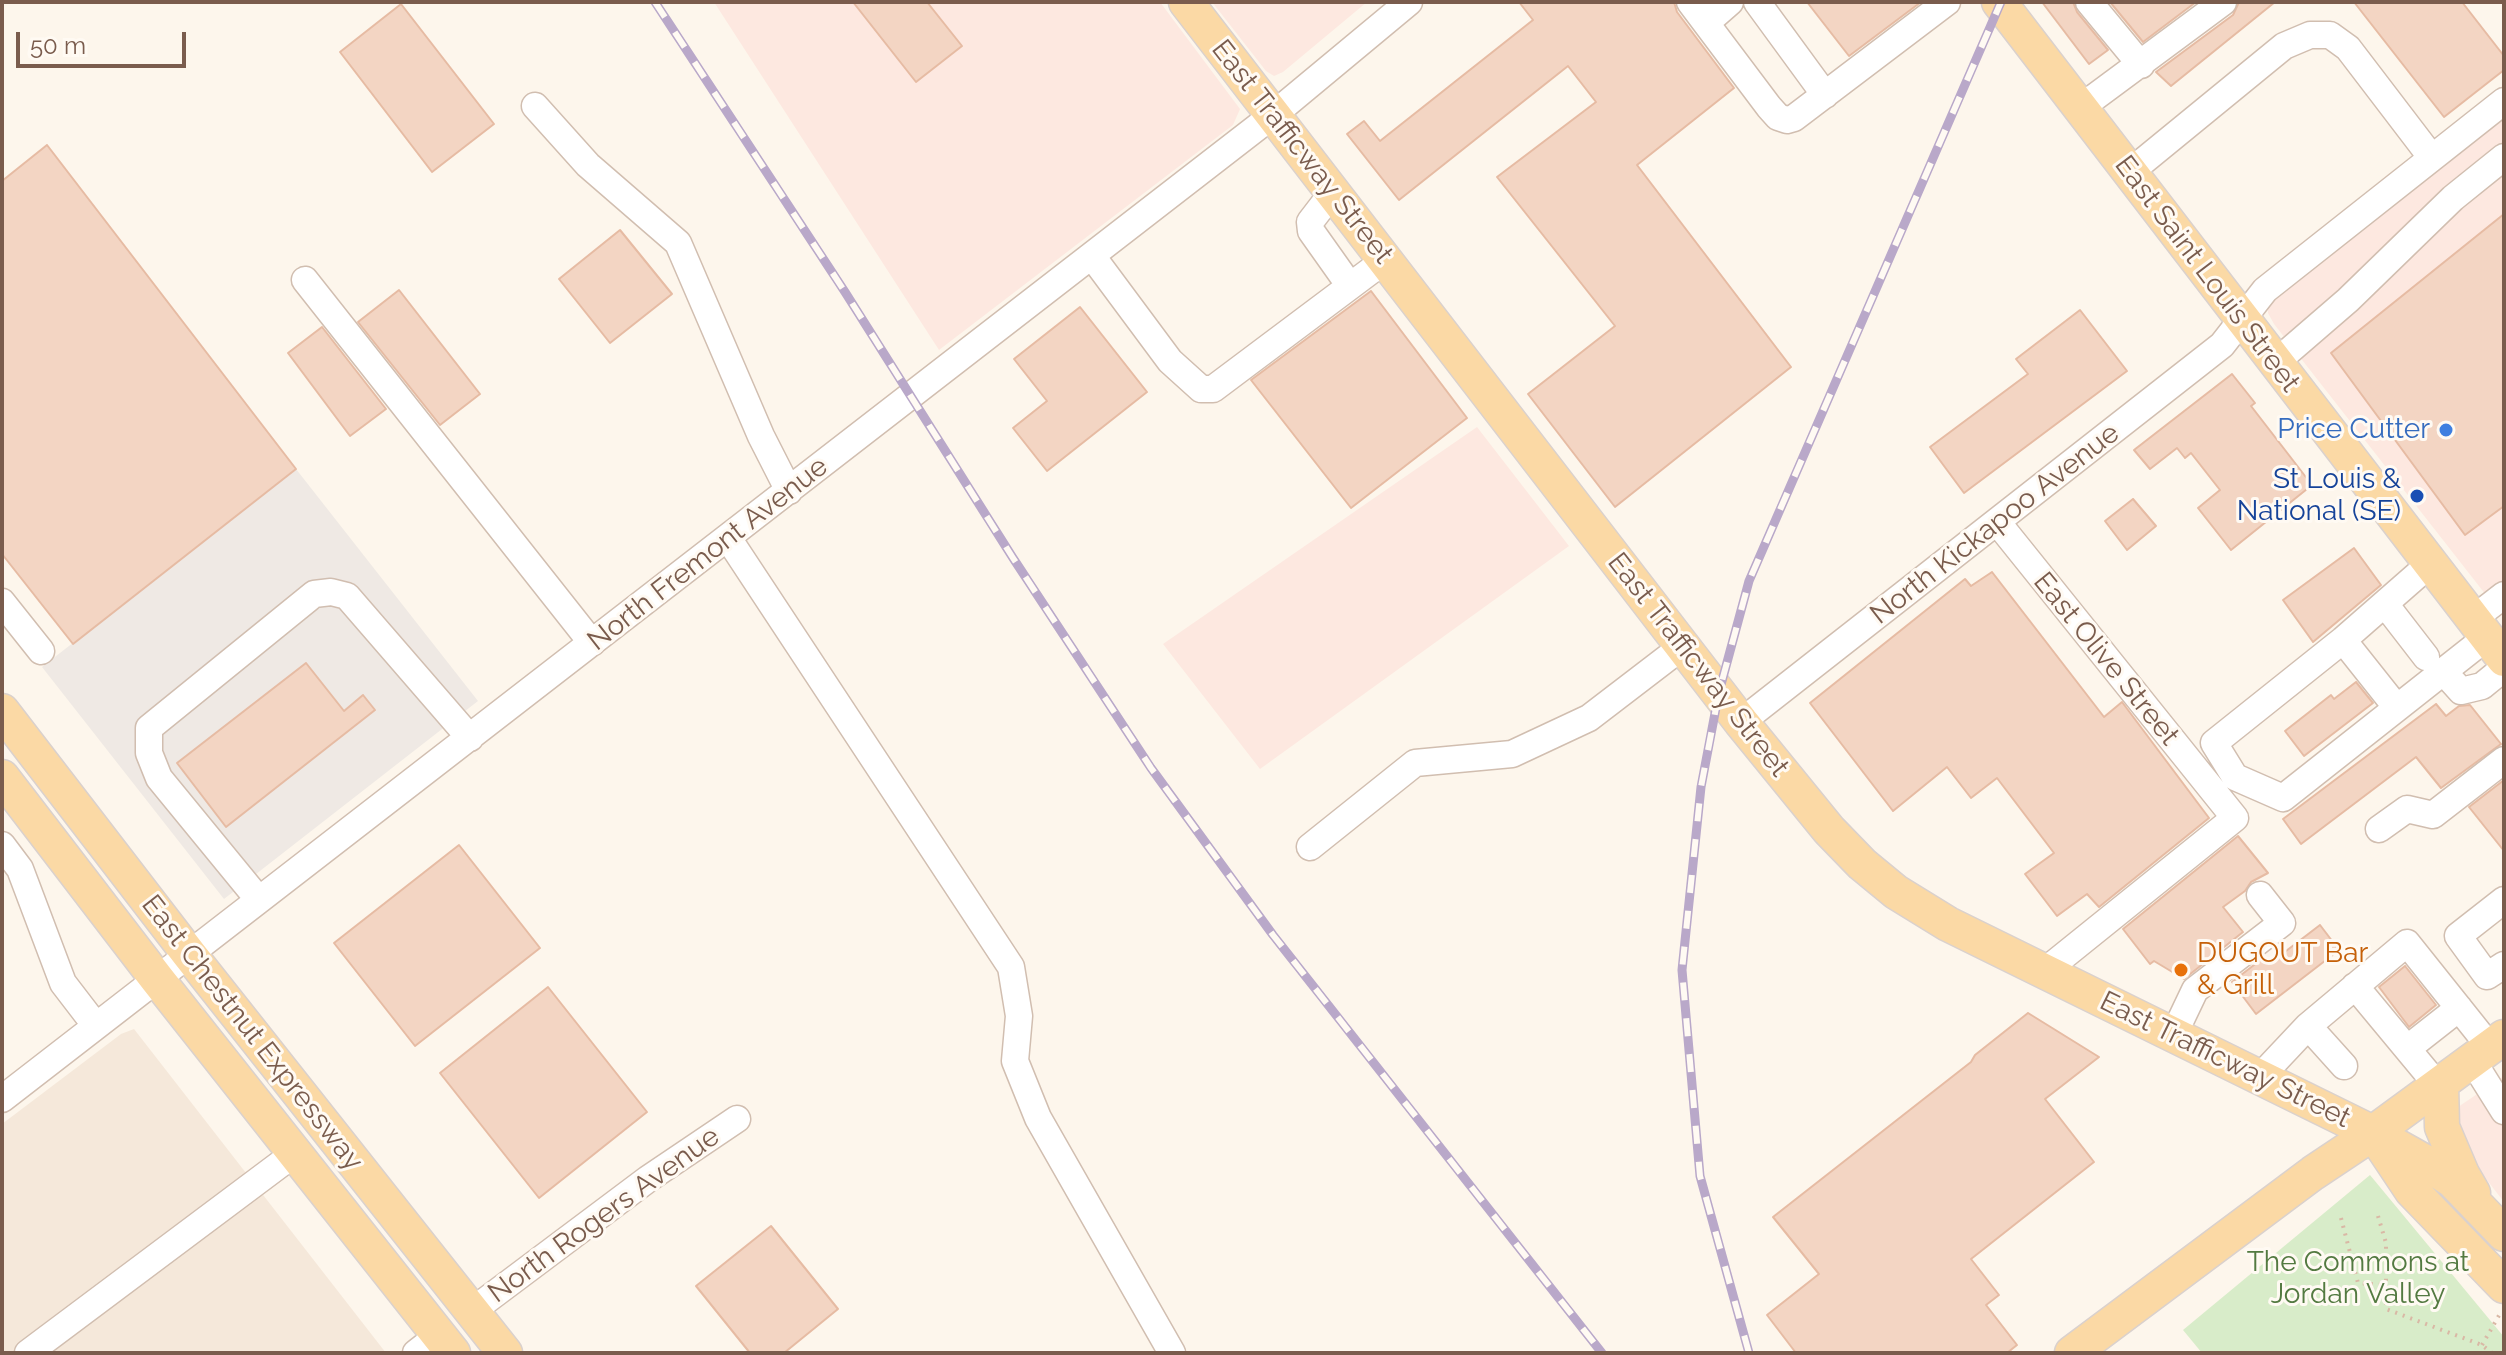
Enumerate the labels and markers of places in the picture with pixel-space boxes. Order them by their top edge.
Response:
place label: Price Cutter [2277,413,2430,447]
marker: Price Cutter [2437,421,2455,439]
place label: St Louis & National (SE) [2237,463,2401,529]
marker: St Louis & National (SE) [2408,487,2426,505]
place label: DUGOUT Bar & Grill [2197,937,2368,1003]
marker: DUGOUT Bar & Grill [2172,961,2190,979]

